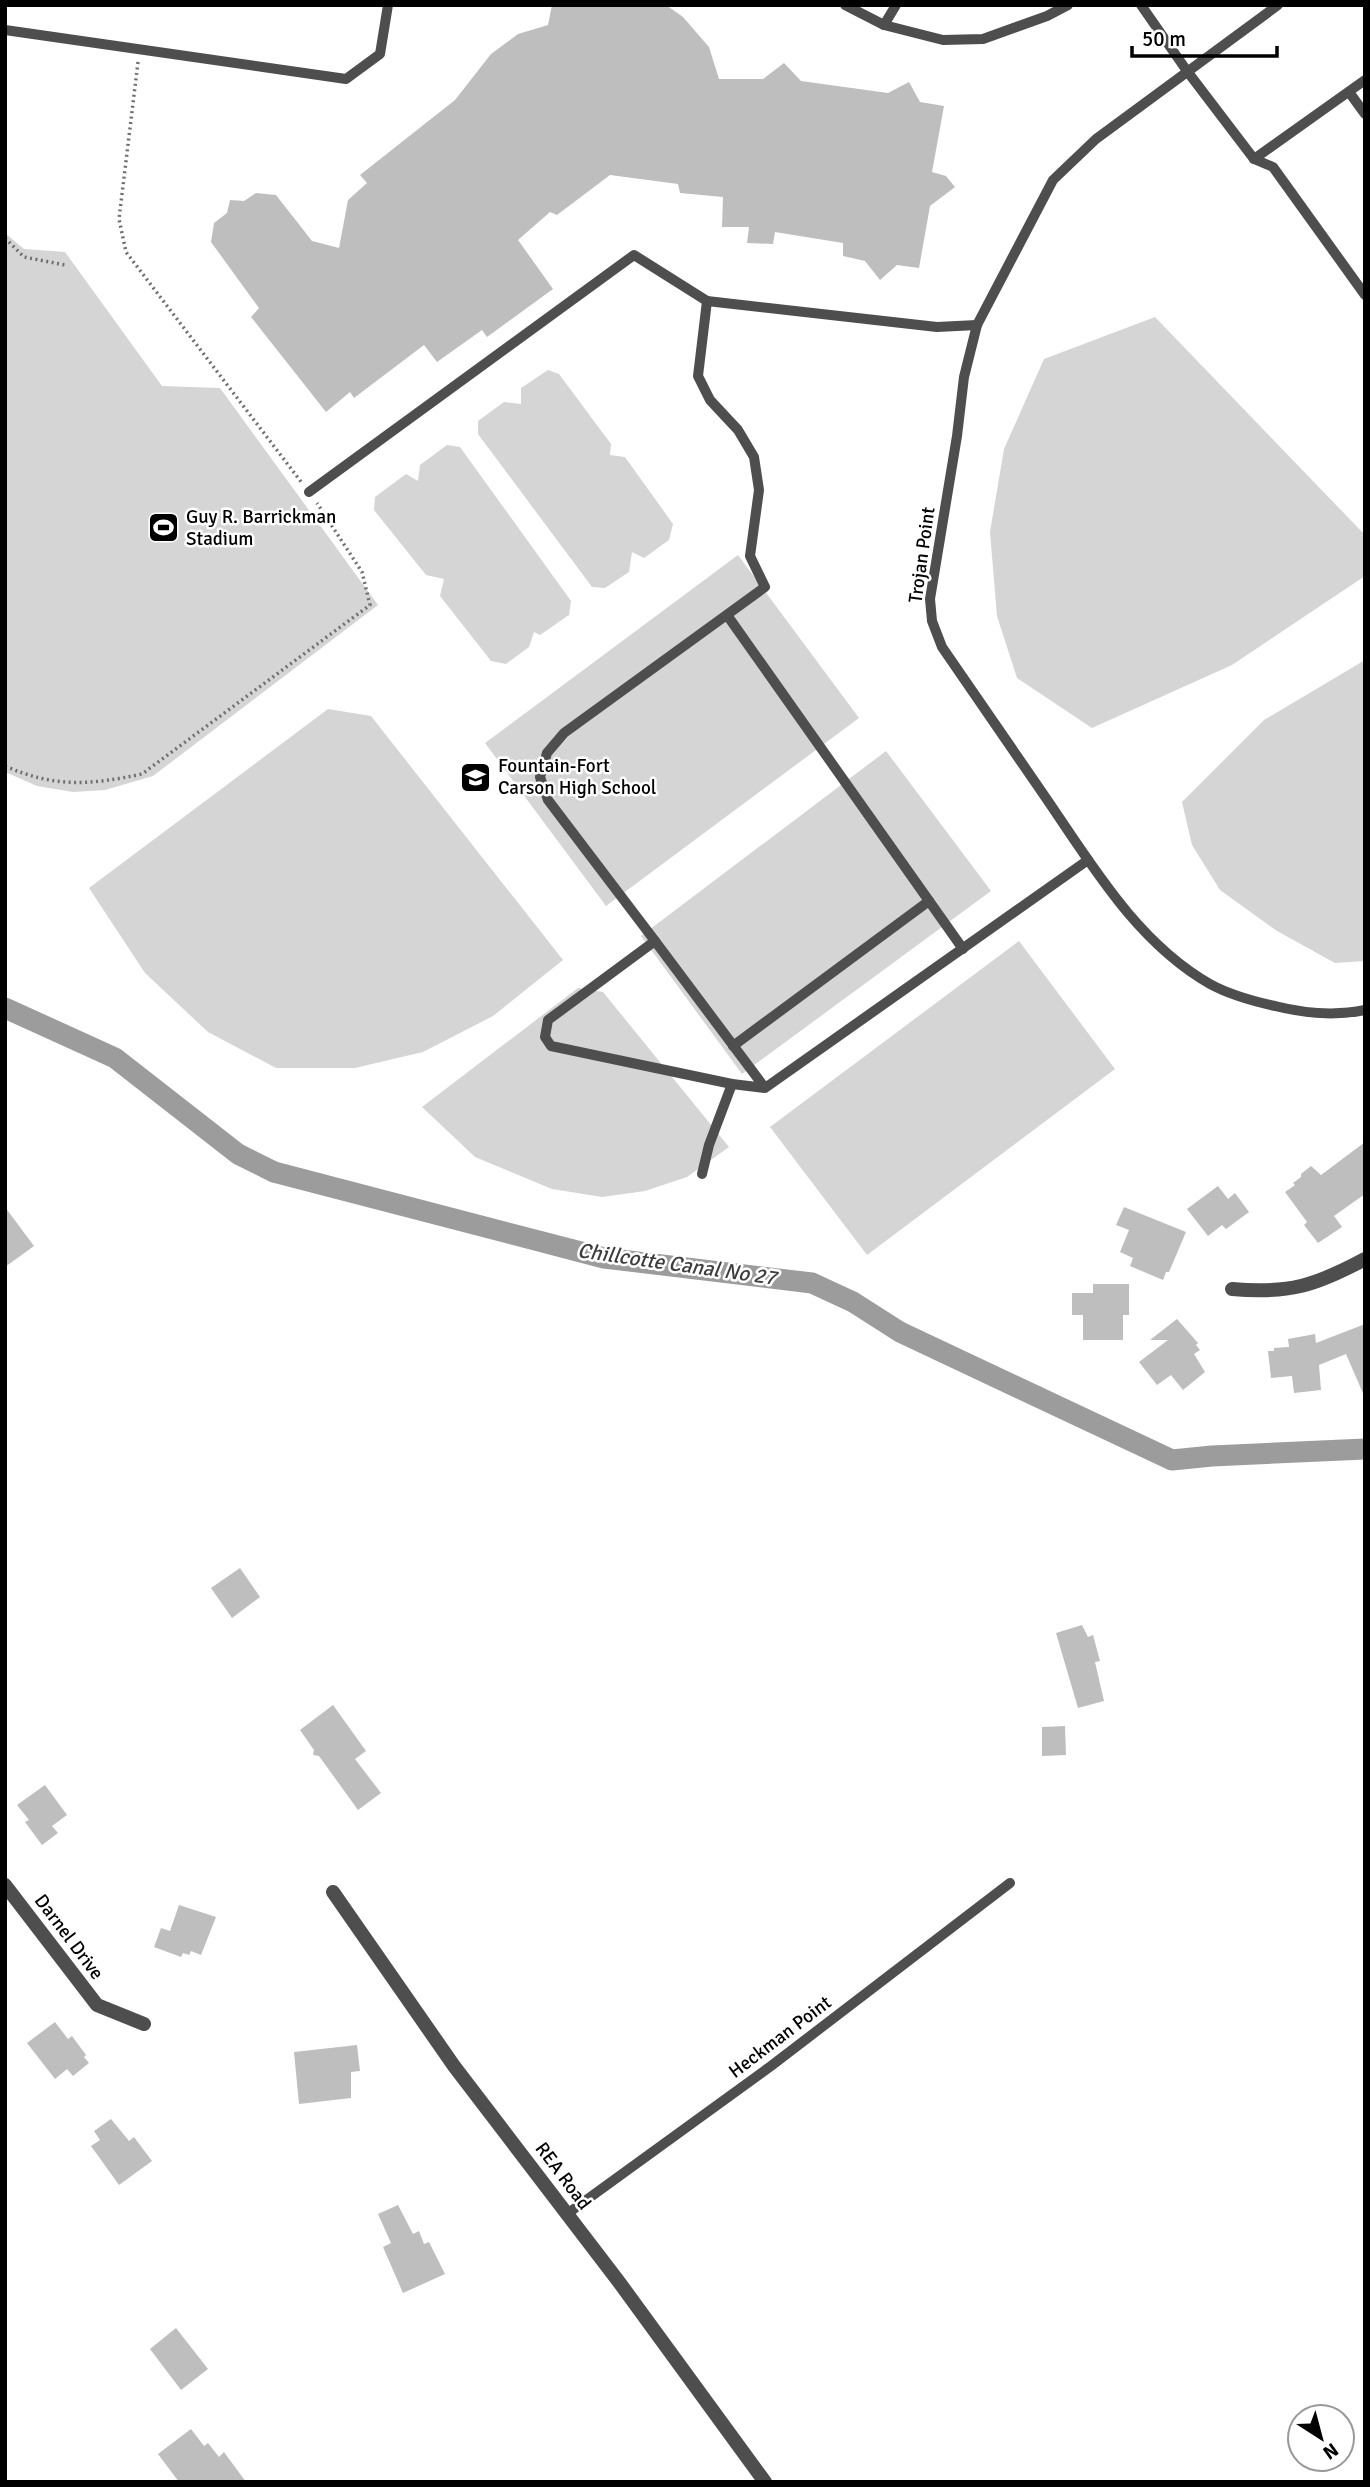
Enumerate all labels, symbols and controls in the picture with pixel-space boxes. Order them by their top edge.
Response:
scale bar [1132,14,1277,58]
text: 50 m [1142,26,1186,52]
place label: Guy R. Barrickman Stadium [186,505,336,551]
street label: Trojan Point [903,505,941,605]
sports icon: Guy R. Barrickman Stadium [146,511,180,545]
place label: Fountain-Fort Carson High School [498,754,656,800]
school or university icon: Fountain-Fort Carson High School [458,760,492,794]
water label: Chillcotte Canal No 27 [576,1237,781,1291]
street label: Darnel Drive [29,1889,109,1985]
street label: Heckman Point [724,1990,836,2083]
street label: REA Road [530,2137,596,2215]
north arrow [1286,2403,1356,2473]
text: N [1318,2437,1343,2465]

